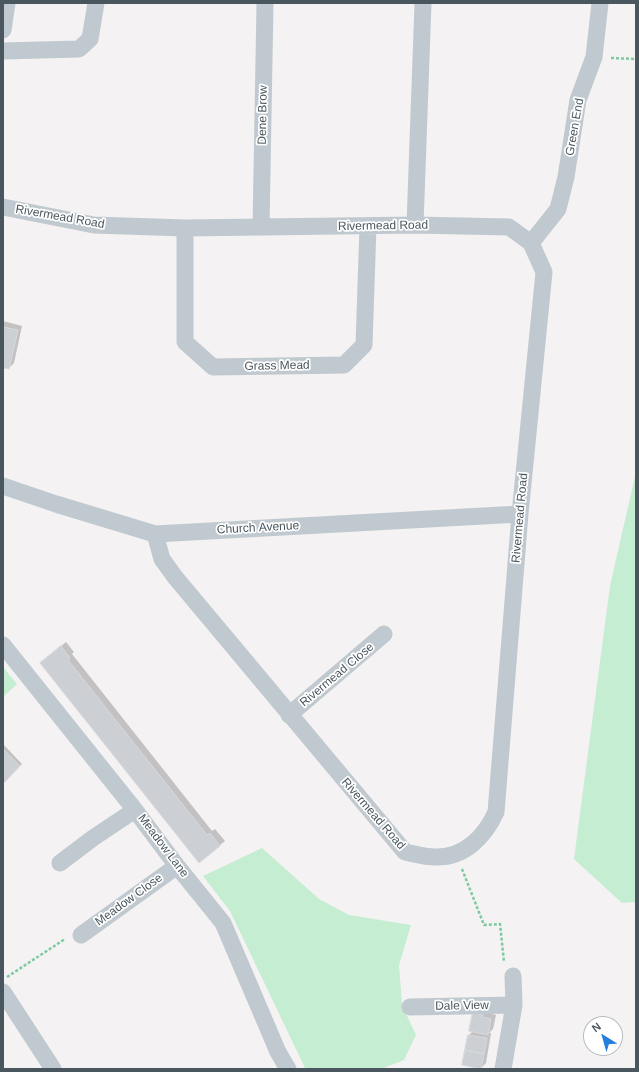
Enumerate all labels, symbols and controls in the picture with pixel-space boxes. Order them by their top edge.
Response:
street label: Dene Brow [255,85,271,145]
street label: Green End [563,97,587,157]
street label: Rivermead Road [14,202,106,232]
street label: Rivermead Road [338,218,428,234]
street label: Grass Mead [244,358,310,374]
street label: Rivermead Road [509,473,531,563]
street label: Church Avenue [216,519,300,537]
street label: Rivermead Close [297,640,377,710]
street label: Rivermead Road [338,775,408,853]
street label: Meadow Lane [135,812,191,880]
street label: Meadow Close [93,871,165,929]
street label: Dale View [435,998,489,1014]
north arrow [583,1016,623,1056]
text: N [590,1020,603,1034]

